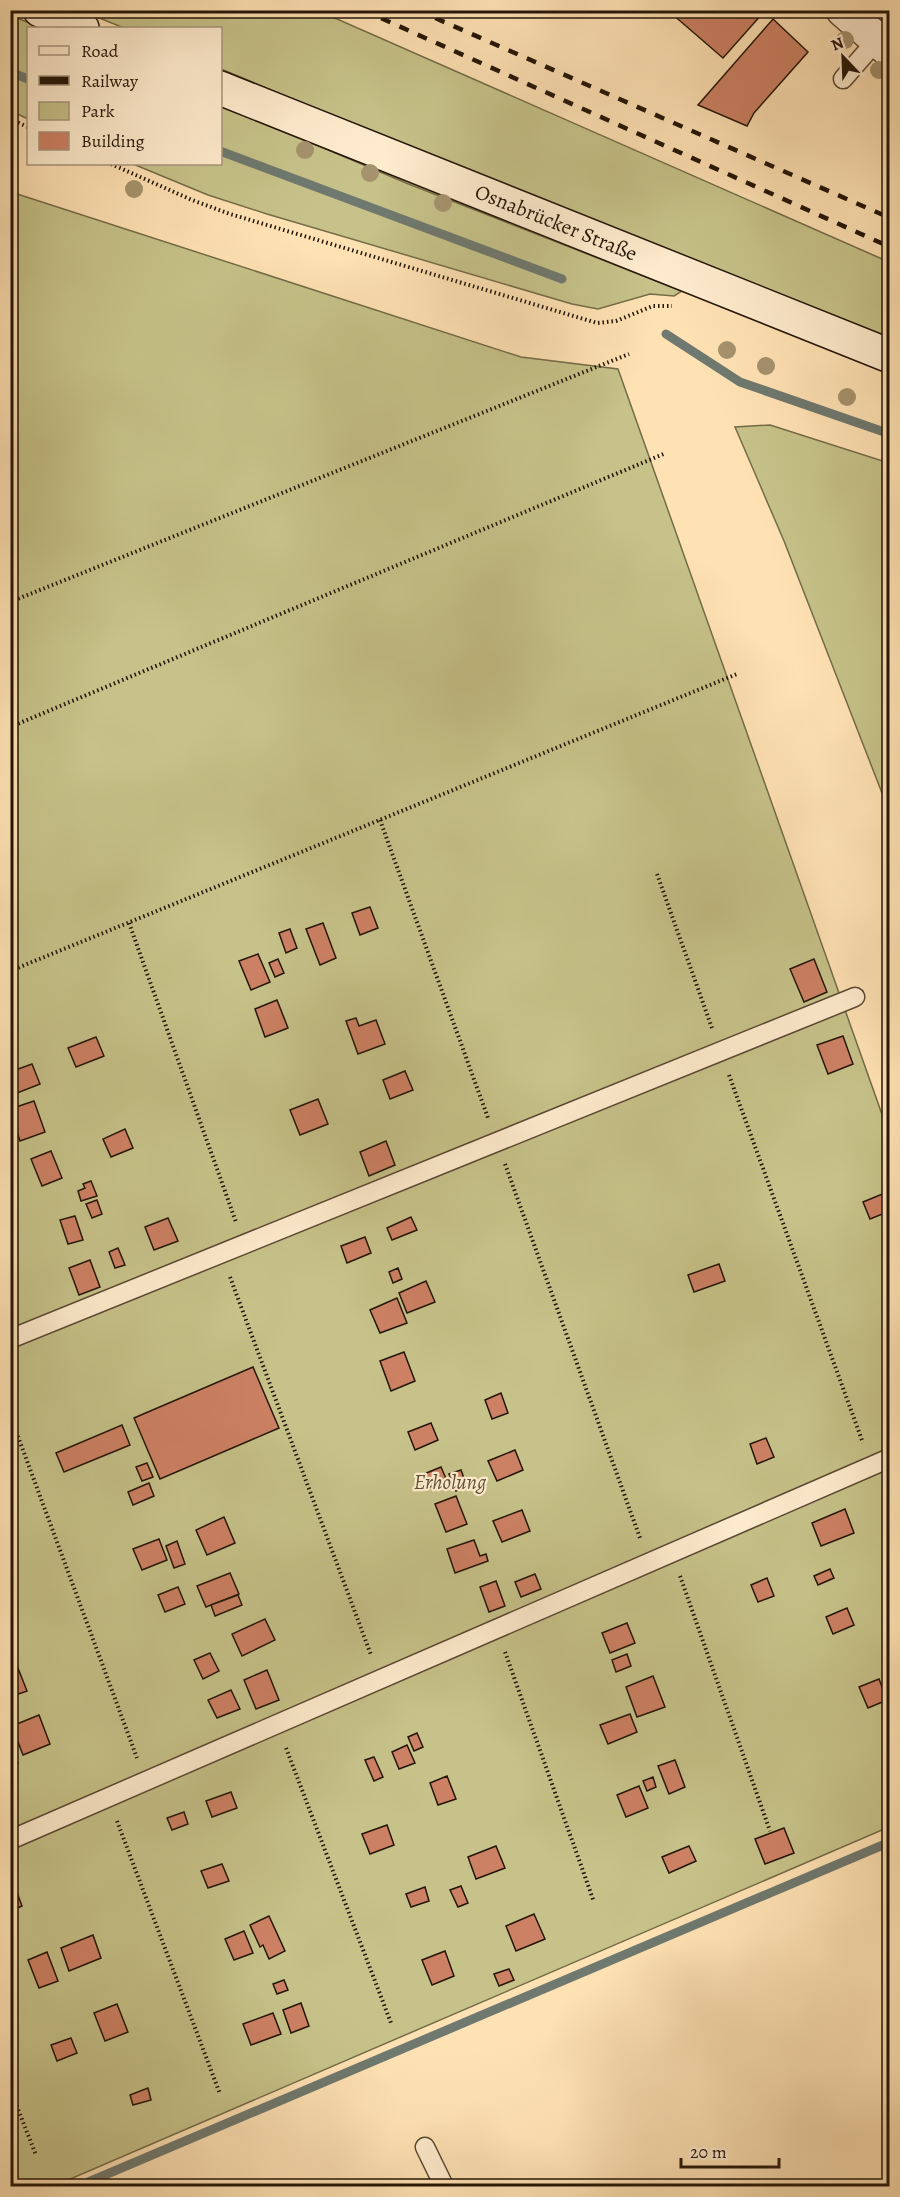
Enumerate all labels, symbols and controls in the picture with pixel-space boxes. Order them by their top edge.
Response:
legend [27,27,222,165]
north arrow [813,27,873,87]
text: N [828,32,848,57]
text: Road [81,39,119,63]
text: Railway [81,69,139,93]
text: Park [81,99,115,123]
text: Building [81,129,145,153]
street label: Osnabrücker Straße [471,177,641,267]
park label: Erholung [414,1468,487,1496]
scale bar [681,2131,778,2169]
text: 20 m [690,2140,727,2164]

